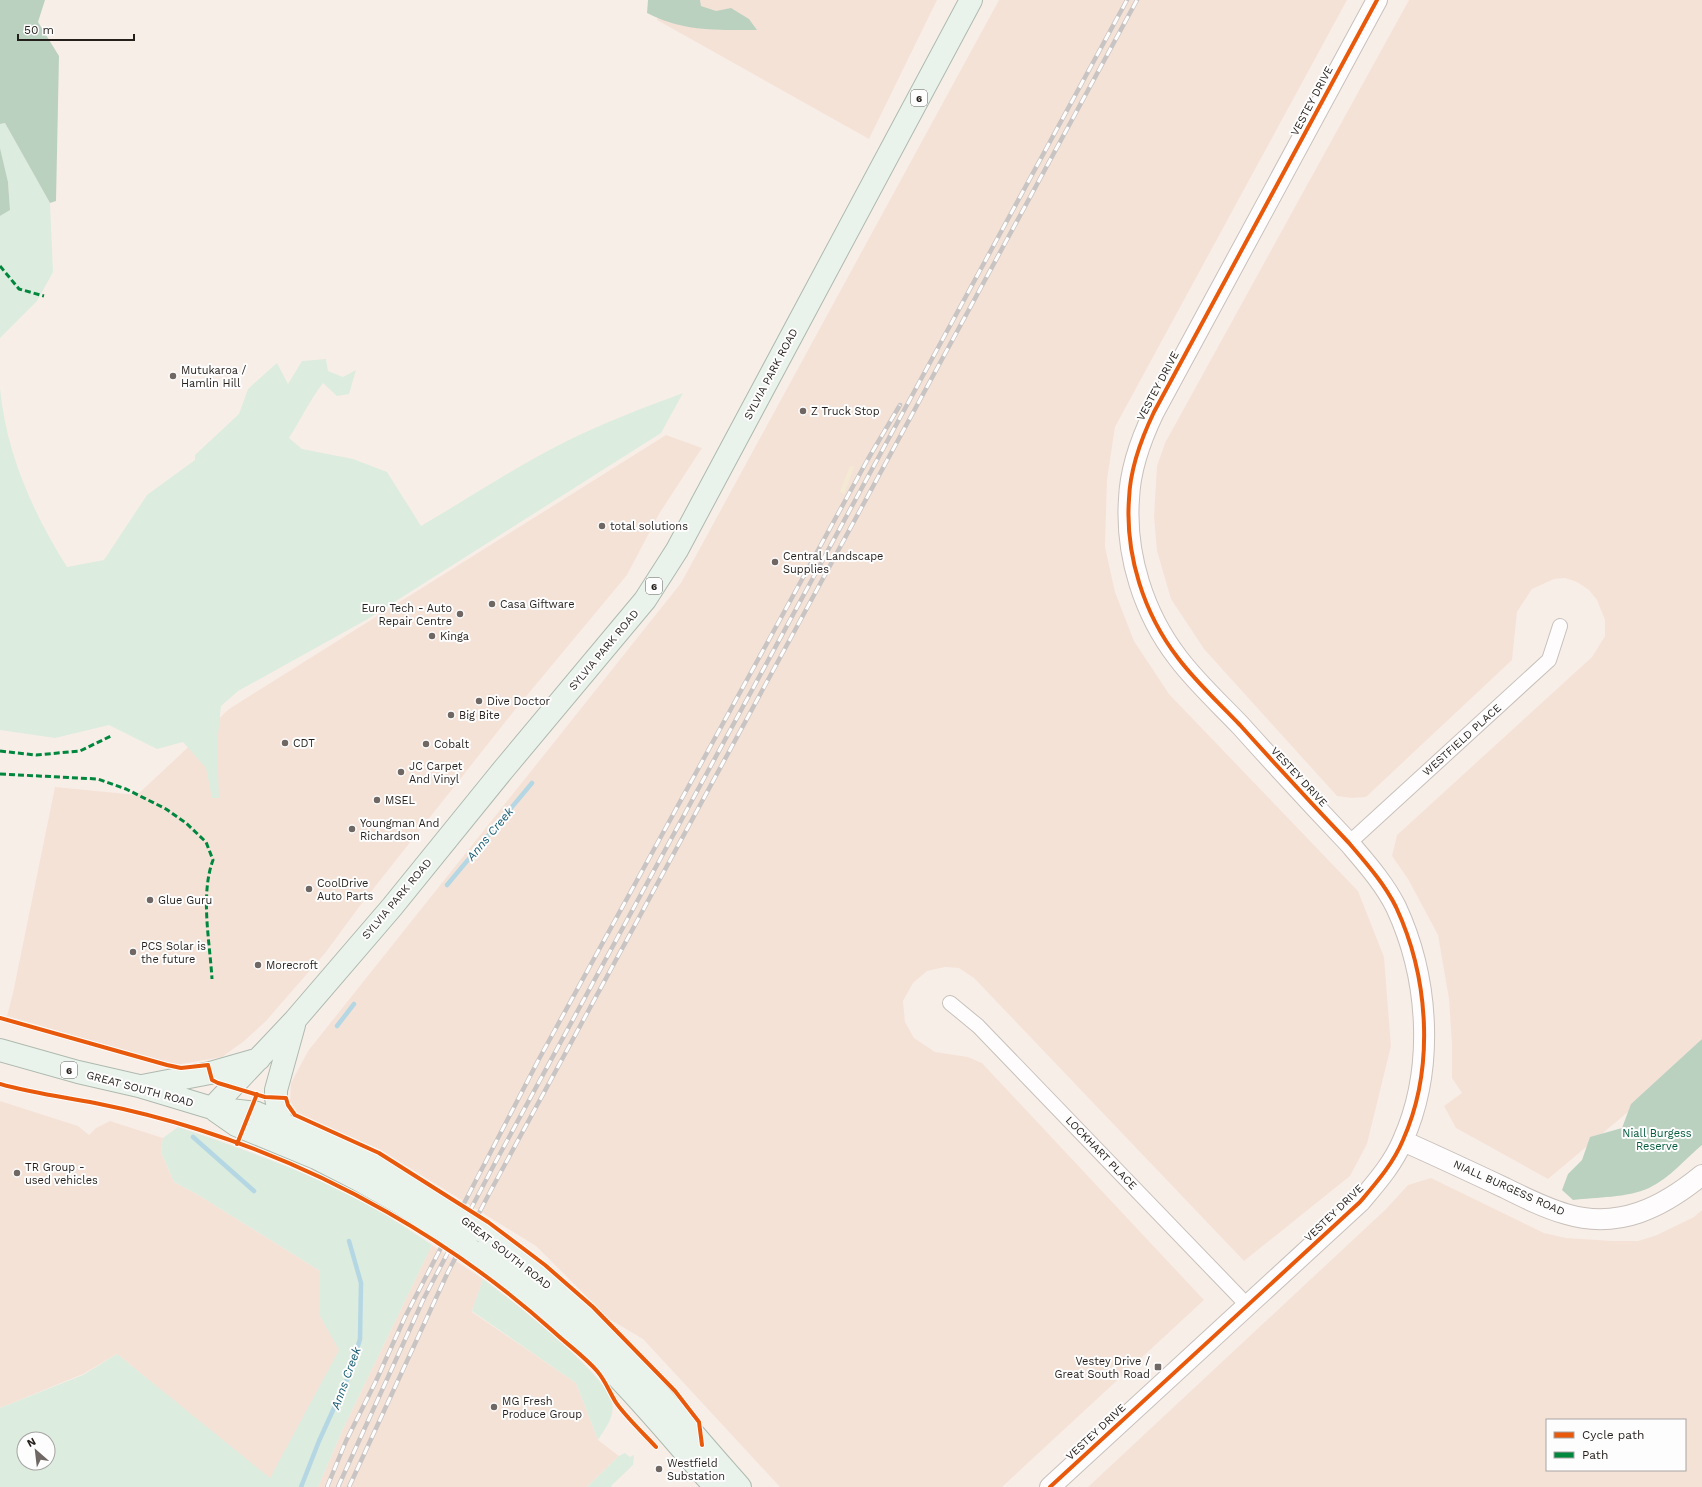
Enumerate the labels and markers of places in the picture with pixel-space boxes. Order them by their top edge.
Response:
place label: Mutukaroa / Hamlin Hill [181,364,246,390]
marker: Mutukaroa / Hamlin Hill [168,371,178,381]
place label: Z Truck Stop [811,405,880,418]
marker: Z Truck Stop [798,406,808,416]
place label: total solutions [610,520,688,533]
marker: total solutions [597,521,607,531]
place label: Central Landscape Supplies [783,550,883,576]
marker: Central Landscape Supplies [770,557,780,567]
place label: Casa Giftware [500,598,575,611]
marker: Casa Giftware [487,599,497,609]
place label: Euro Tech - Auto Repair Centre [361,602,452,628]
marker: Euro Tech - Auto Repair Centre [455,609,465,619]
place label: Kinga [440,630,469,643]
marker: Kinga [427,631,437,641]
place label: Dive Doctor [487,695,551,708]
marker: Dive Doctor [474,696,484,706]
place label: Big Bite [459,709,500,722]
marker: Big Bite [446,710,456,720]
place label: CDT [293,737,315,750]
marker: CDT [280,738,290,748]
place label: Cobalt [434,738,469,751]
marker: Cobalt [421,739,431,749]
place label: JC Carpet And Vinyl [409,760,463,786]
marker: JC Carpet And Vinyl [396,767,406,777]
place label: MSEL [385,794,415,807]
marker: MSEL [372,795,382,805]
place label: Youngman And Richardson [360,817,439,843]
marker: Youngman And Richardson [347,824,357,834]
place label: CoolDrive Auto Parts [317,877,374,903]
marker: CoolDrive Auto Parts [304,884,314,894]
place label: Glue Guru [158,894,212,907]
marker: Glue Guru [145,895,155,905]
place label: PCS Solar is the future [141,940,206,966]
marker: PCS Solar is the future [128,947,138,957]
place label: Morecroft [266,959,318,972]
marker: Morecroft [253,960,263,970]
place label: TR Group - used vehicles [25,1161,98,1187]
marker: TR Group - used vehicles [12,1168,22,1178]
place label: Vestey Drive / Great South Road [1055,1355,1150,1381]
marker: Vestey Drive / Great South Road [1153,1362,1163,1372]
place label: MG Fresh Produce Group [502,1395,582,1421]
marker: MG Fresh Produce Group [489,1402,499,1412]
place label: Westfield Substation [667,1457,725,1483]
marker: Westfield Substation [654,1464,664,1474]

